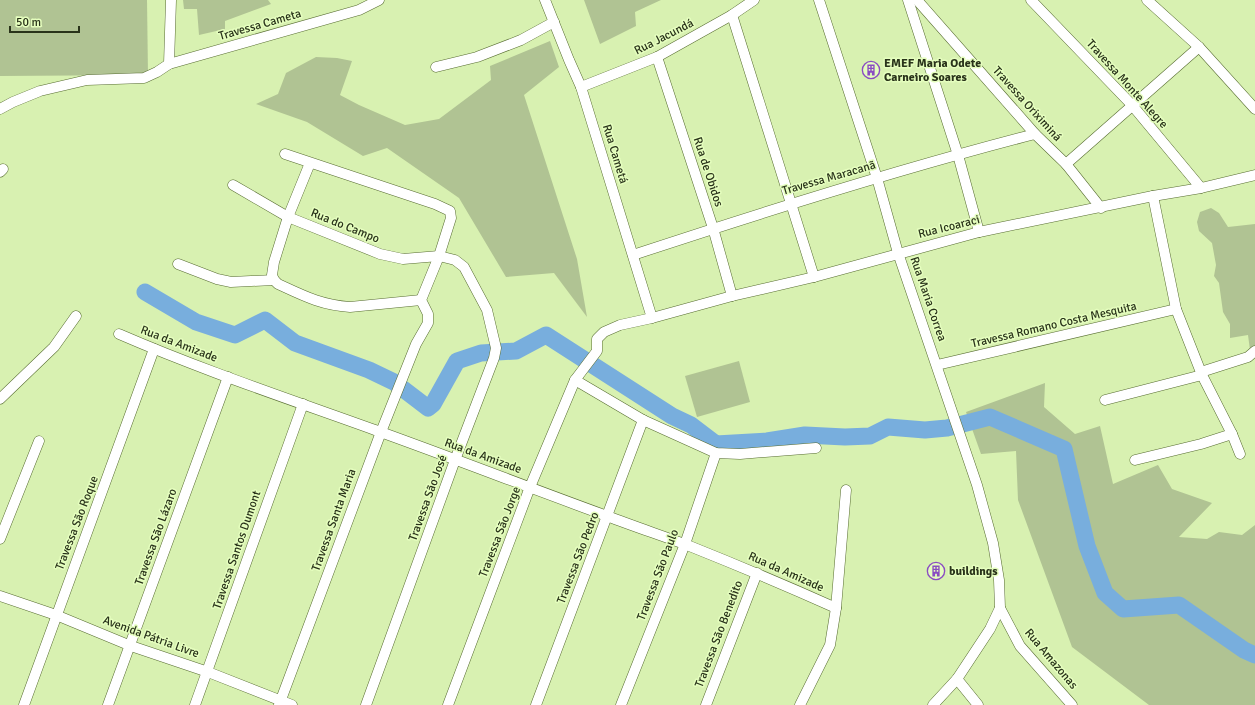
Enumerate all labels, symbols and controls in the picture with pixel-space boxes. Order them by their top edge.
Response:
street label: Travessa Cameta [217,6,303,44]
scale bar [10,8,79,34]
text: 50 m [16,15,41,30]
street label: Rua Jacundá [632,16,696,58]
street label: Travessa Monte Alegre [1083,36,1171,132]
place label: EMEF Maria Odete Carneiro Soares [884,56,981,85]
building icon: EMEF Maria Odete Carneiro Soares [861,60,881,80]
street label: Travessa Oriximiná [989,63,1065,145]
street label: Rua Cametá [599,122,631,186]
street label: Rua de Obidos [690,135,726,209]
street label: Travessa Maracanã [781,157,877,199]
street label: Rua do Campo [308,205,382,247]
street label: Rua Icoaraci [917,212,981,242]
street label: Rua Maria Correa [906,255,950,343]
street label: Travessa Romano Costa Mesquita [970,299,1138,351]
street label: Rua da Amizade [138,322,220,366]
street label: Rua da Amizade [442,435,524,477]
street label: Travessa São José [405,453,451,543]
street label: Travessa Santa Maria [308,467,360,573]
street label: Travessa São Roque [52,474,102,572]
street label: Travessa São Jorge [476,485,524,579]
street label: Travessa São Lázaro [132,487,180,587]
street label: Travessa Santos Dumont [210,489,264,611]
street label: Travessa São Pedro [554,510,602,606]
street label: Travessa São Paulo [634,527,682,623]
street label: Rua da Amizade [746,549,826,595]
building icon: buildings [926,561,946,581]
place label: buildings [949,564,998,579]
street label: Travessa São Benedito [692,578,746,690]
street label: Avenida Pátria Livre [101,613,201,661]
street label: Rua Amazonas [1021,626,1081,692]

